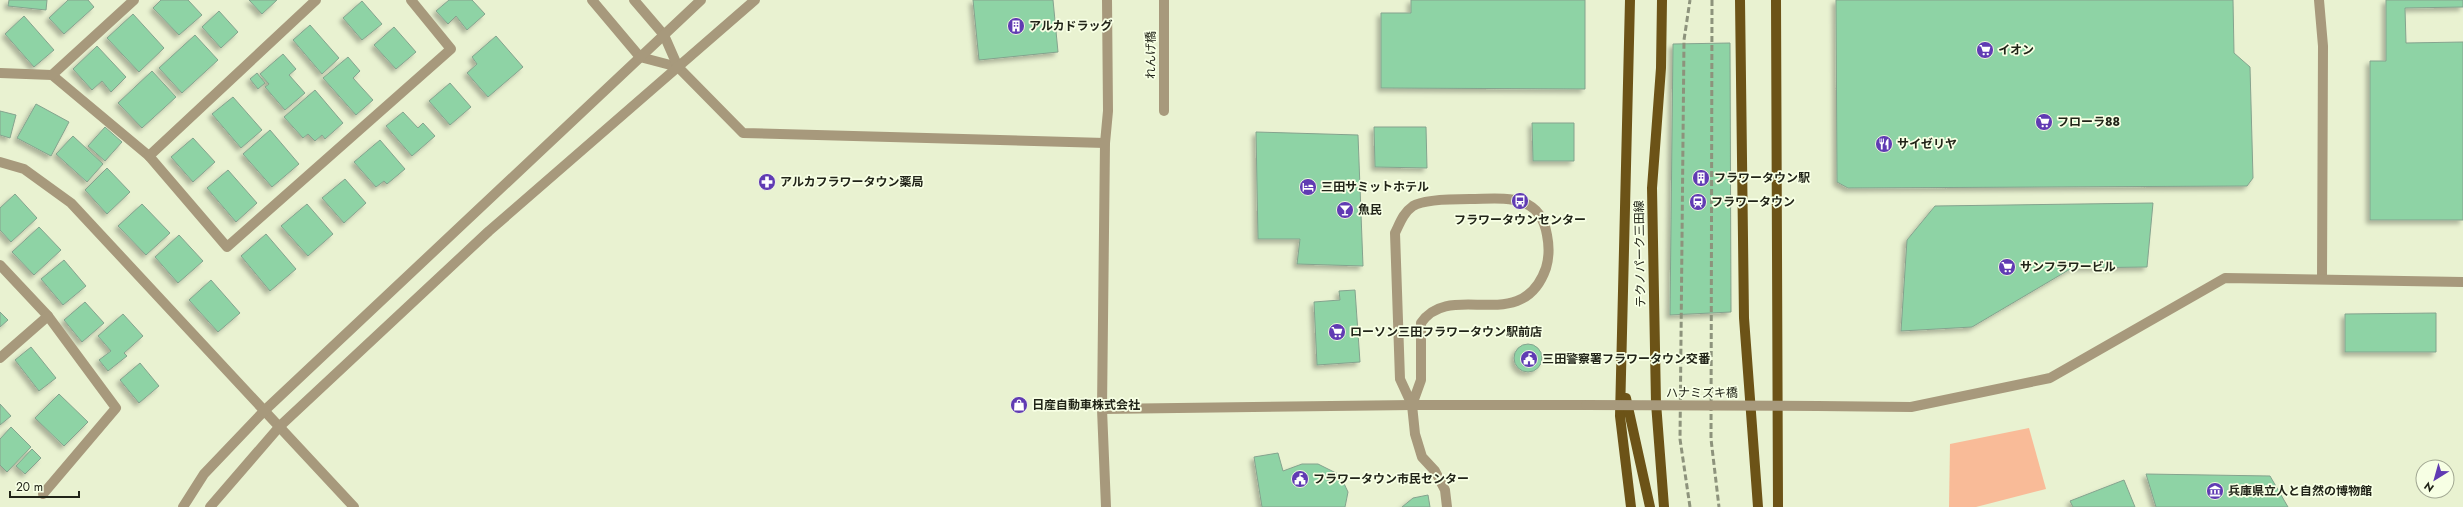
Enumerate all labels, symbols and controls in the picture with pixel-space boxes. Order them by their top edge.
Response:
building icon: アルカドラッグ [1006,16,1026,36]
place label: アルカドラッグ [1029,17,1113,35]
street label: れんげ橋 [1142,31,1160,79]
supermarket icon: イオン [1975,40,1995,60]
place label: イオン [1998,41,2034,59]
supermarket icon: フローラ88 [2034,112,2054,132]
place label: フローラ88 [2057,113,2120,131]
restaurant icon: サイゼリヤ [1874,134,1894,154]
place label: サイゼリヤ [1897,135,1957,153]
building icon: フラワータウン駅 [1691,168,1711,188]
place label: フラワータウン駅 [1714,169,1810,187]
pharmacy icon: アルカフラワータウン薬局 [757,172,777,192]
place label: アルカフラワータウン薬局 [780,173,924,191]
hotel icon: 三田サミットホテル [1298,177,1318,197]
place label: 三田サミットホテル [1321,178,1429,196]
bus stop icon: フラワータウンセンター [1510,191,1530,211]
station icon: フラワータウン [1688,192,1708,212]
place label: フラワータウン [1711,193,1795,211]
bar icon: 魚民 [1335,200,1355,220]
street label: テクノパーク三田線 [1630,200,1650,308]
place label: 魚民 [1358,201,1382,219]
place label: フラワータウンセンター [1454,211,1586,229]
supermarket icon: サンフラワービル [1997,257,2017,277]
place label: サンフラワービル [2020,258,2116,276]
supermarket icon: ローソン三田フラワータウン駅前店 [1327,322,1347,342]
place label: ローソン三田フラワータウン駅前店 [1350,323,1542,341]
public building icon: 三田警察署フラワータウン交番 [1519,349,1539,369]
place label: 三田警察署フラワータウン交番 [1542,350,1711,368]
street label: ハナミズキ橋 [1666,384,1738,402]
shop icon: 日産自動車株式会社 [1009,395,1029,415]
place label: 日産自動車株式会社 [1032,396,1140,414]
north arrow [2415,459,2455,499]
public building icon: フラワータウン市民センター [1290,469,1310,489]
place label: フラワータウン市民センター [1313,470,1469,488]
scale bar [10,473,79,499]
text: 20 m [16,478,43,496]
text: N [2421,478,2437,496]
museum icon: 兵庫県立人と自然の博物館 [2205,481,2225,501]
place label: 兵庫県立人と自然の博物館 [2228,482,2372,500]

